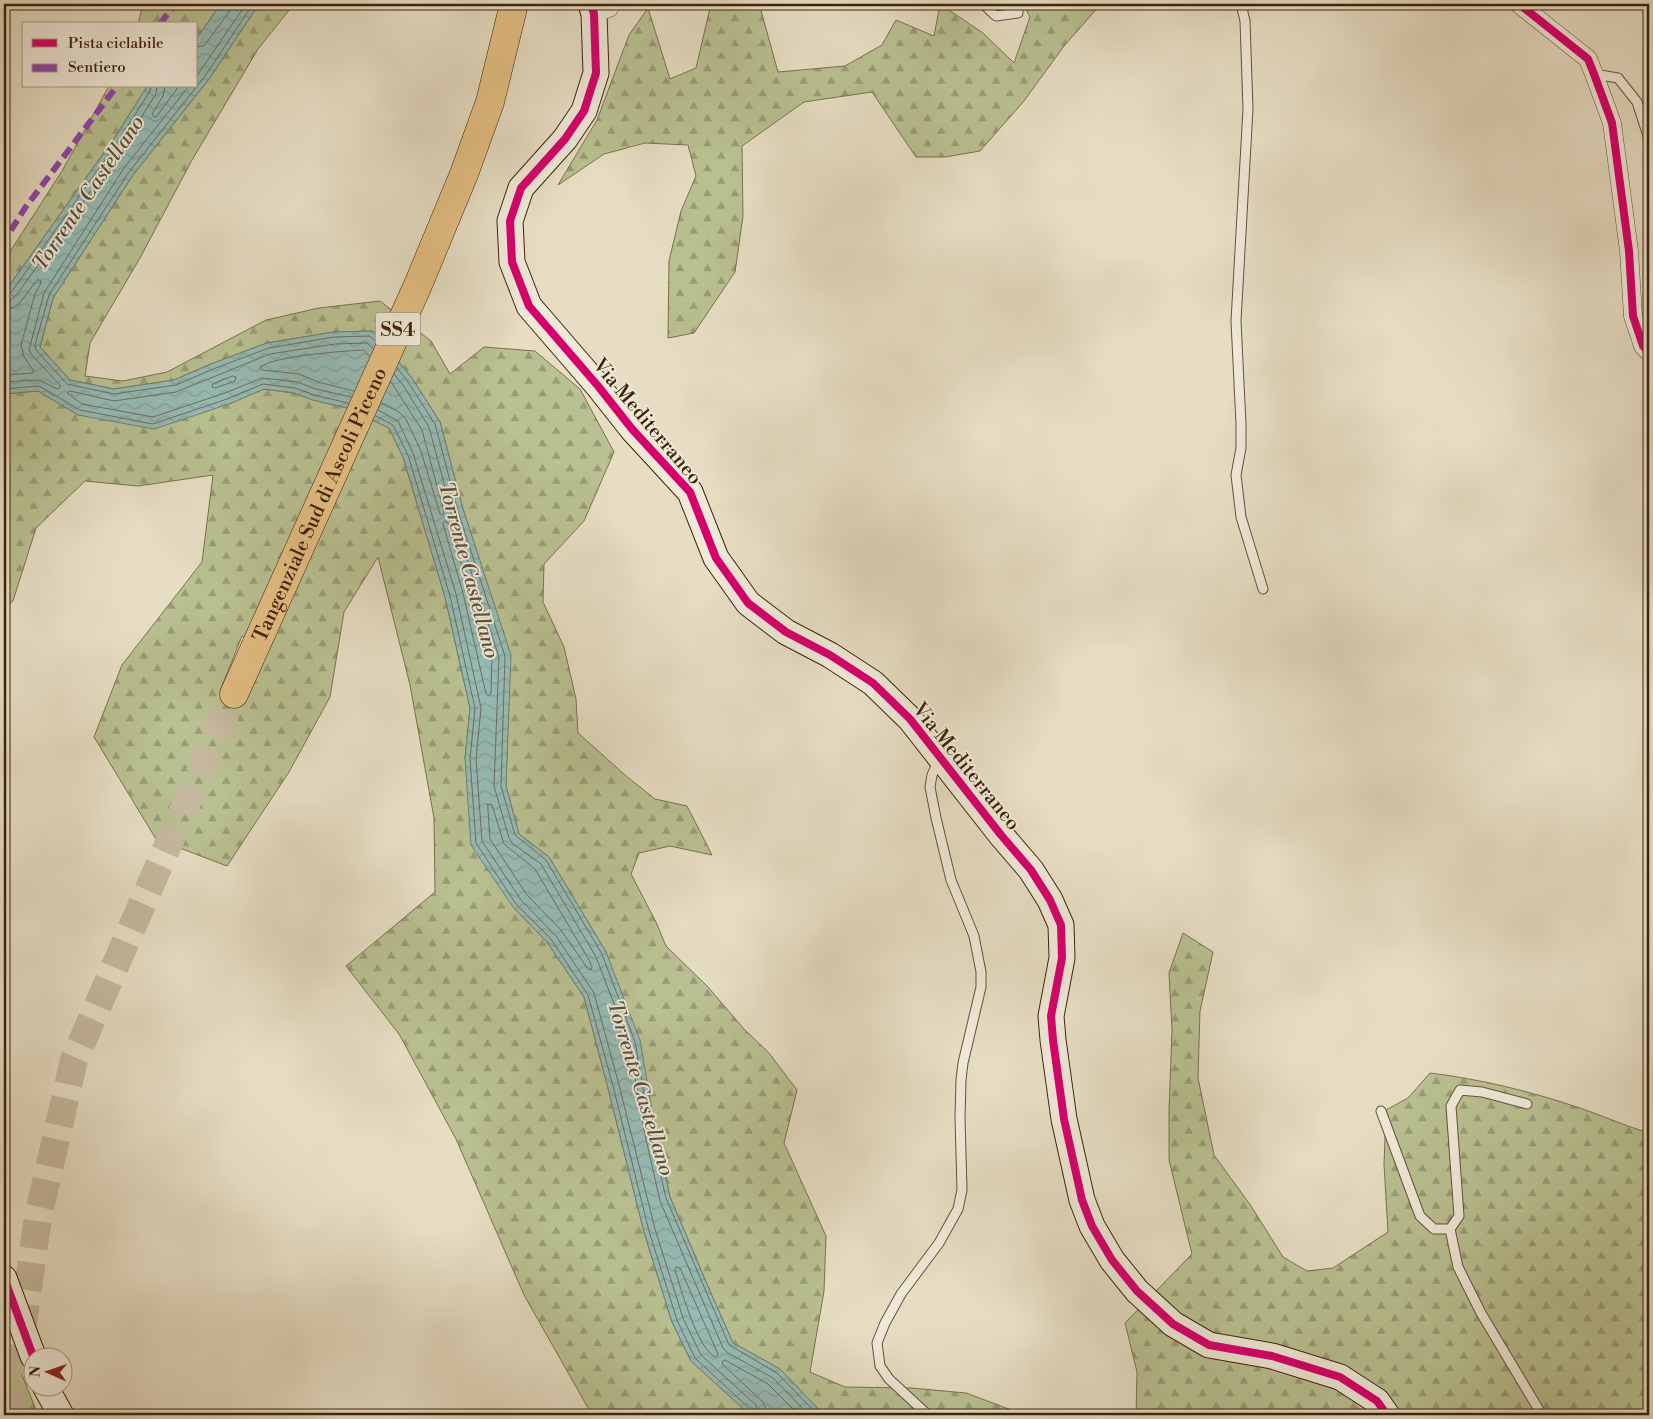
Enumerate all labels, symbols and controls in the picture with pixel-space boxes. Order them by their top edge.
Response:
legend [22,22,198,88]
text: Pista ciclabile [68,34,164,53]
text: Sentiero [68,58,126,77]
water label: Torrente Castellano [27,111,150,276]
road number: SS4 [376,312,420,346]
street label: Via Mediterraneo [586,353,707,490]
street label: Tangenziale Sud di Ascoli Piceno [248,364,393,646]
water label: Torrente Castellano [432,479,504,661]
street label: Via Mediterraneo [906,697,1025,836]
water label: Torrente Castellano [601,997,679,1179]
north arrow [22,1346,72,1396]
text: N [27,1366,45,1377]

